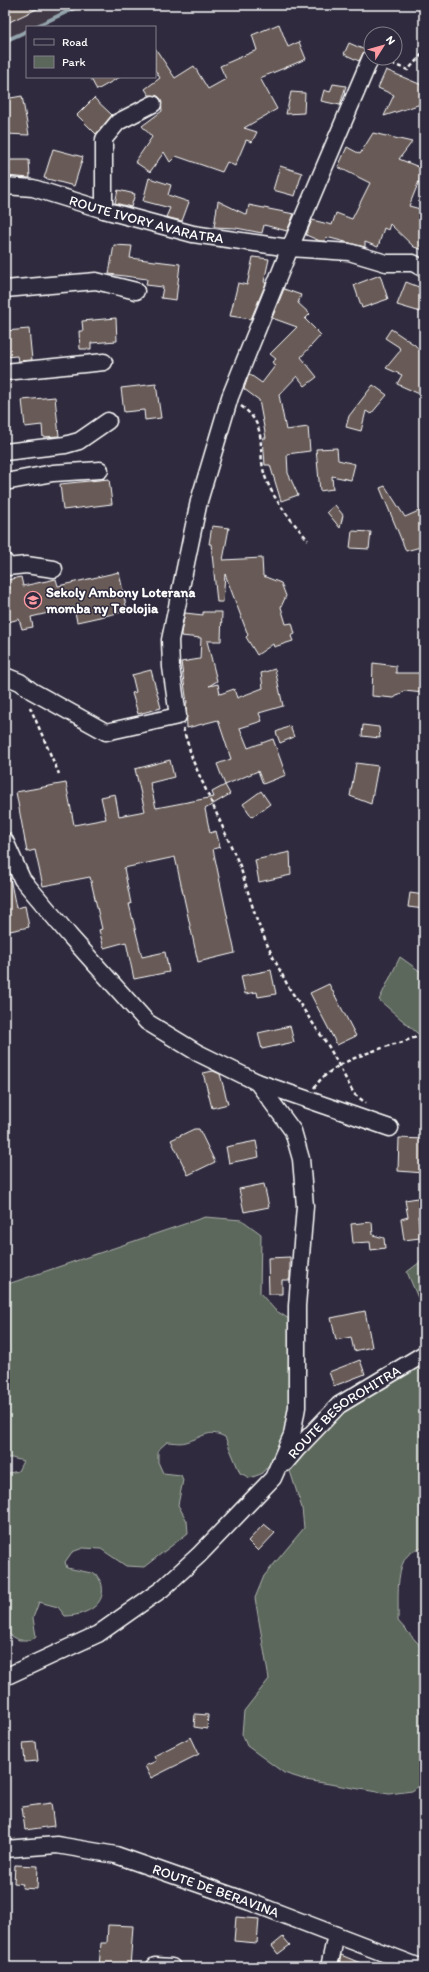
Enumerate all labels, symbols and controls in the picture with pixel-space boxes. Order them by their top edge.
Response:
legend [26,26,156,78]
north arrow [363,26,403,66]
text: N [383,33,398,47]
text: Road [62,35,88,49]
text: Park [62,55,86,69]
street label: ROUTE IVORY AVARATRA [67,191,225,247]
place label: Sekoly Ambony Loterana momba ny Teolojia [45,584,195,617]
school or university icon: Sekoly Ambony Loterana momba ny Teolojia [23,590,43,610]
street label: ROUTE BESOROHITRA [284,1362,404,1462]
street label: ROUTE DE BERAVINA [150,1860,282,1921]

